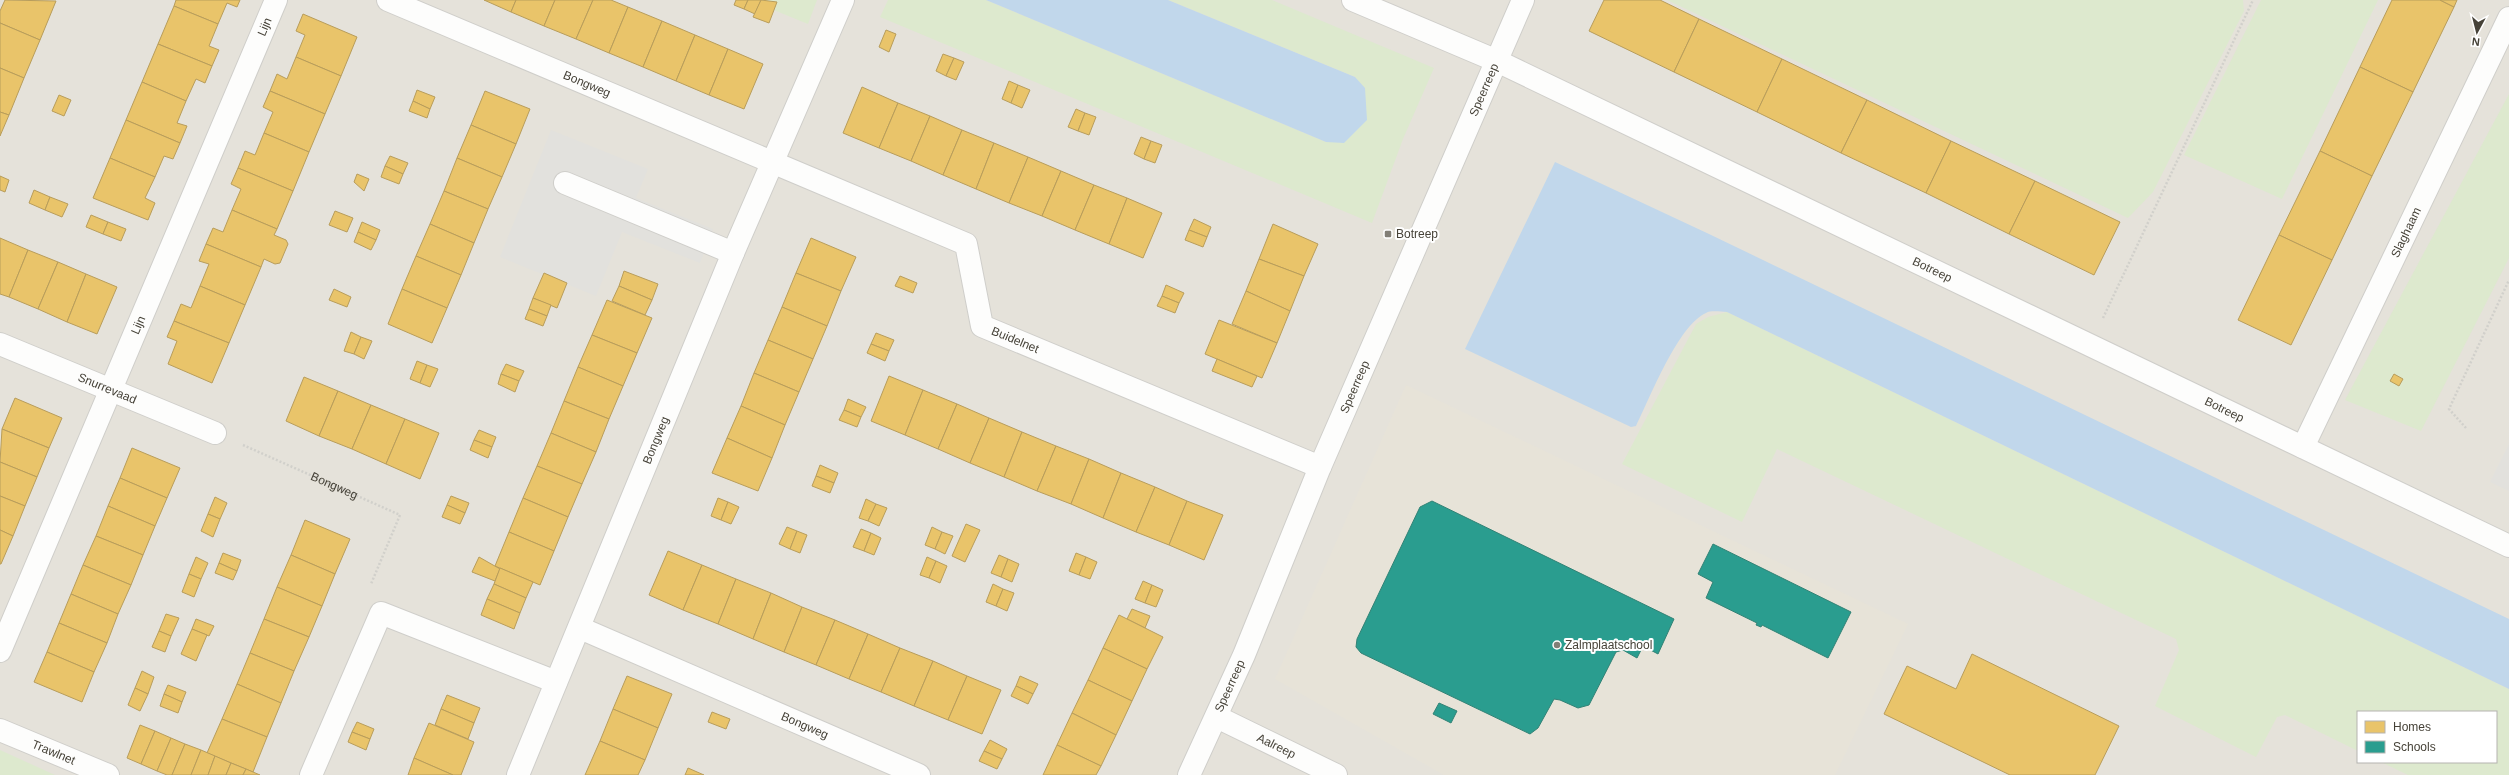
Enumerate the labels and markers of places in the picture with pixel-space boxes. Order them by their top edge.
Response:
place label: Botreep [1396,227,1438,241]
marker: Botreep [1383,229,1393,239]
place label: Zalmplaatschool [1565,638,1652,652]
marker: Zalmplaatschool [1552,640,1562,650]

